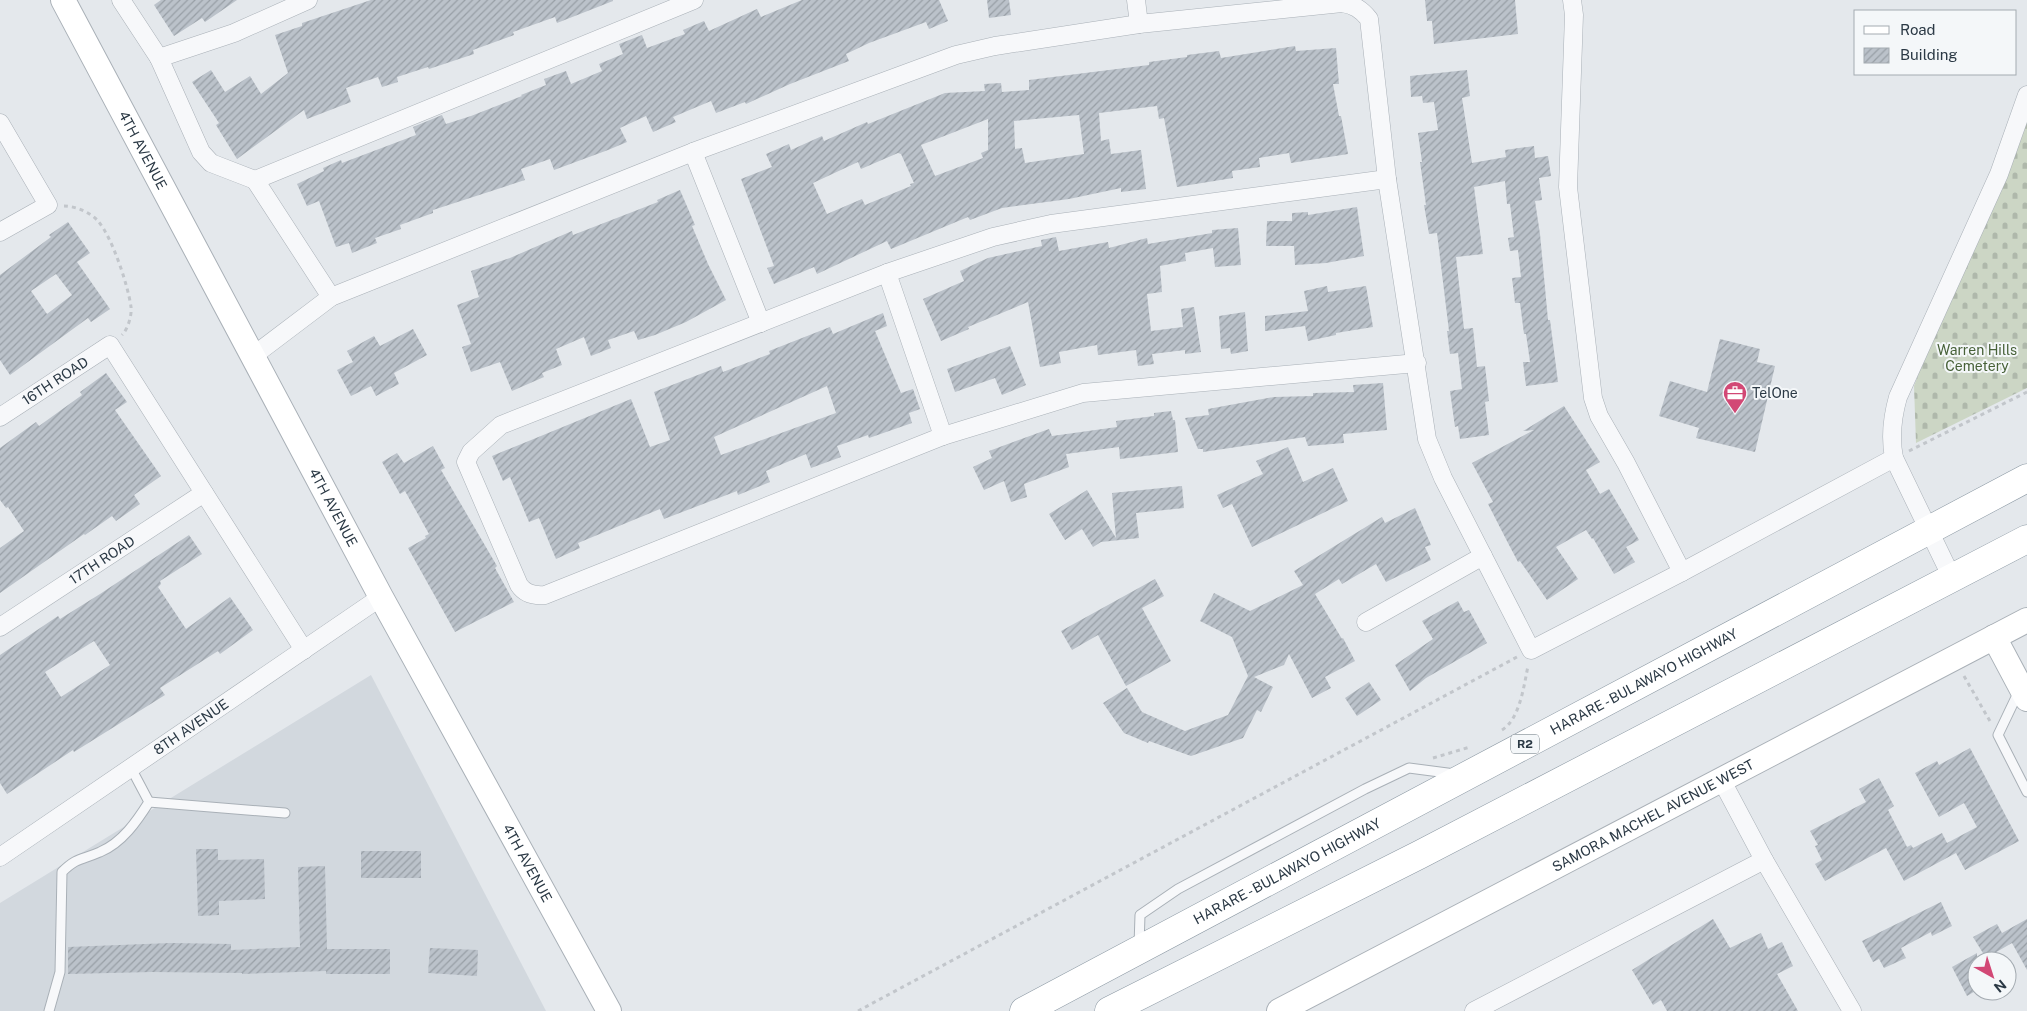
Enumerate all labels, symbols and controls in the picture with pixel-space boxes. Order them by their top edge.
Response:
legend [1854,10,2017,75]
text: Road [1900,21,1936,38]
text: Building [1900,46,1958,63]
street label: 4TH AVENUE [116,108,170,192]
park label: Warren Hills Cemetery [1937,342,2017,374]
street label: 16TH ROAD [19,353,91,408]
office icon: TelOne [1722,380,1748,414]
place label: TelOne [1752,385,1798,401]
street label: 4TH AVENUE [306,466,361,549]
street label: 17TH ROAD [66,533,138,587]
street label: HARARE - BULAWAYO HIGHWAY [1548,625,1741,738]
street label: 8TH AVENUE [150,696,231,758]
road number: R2 [1511,734,1539,754]
street label: SAMORA MACHEL AVENUE WEST [1549,756,1757,875]
street label: HARARE - BULAWAYO HIGHWAY [1191,815,1384,927]
street label: 4TH AVENUE [500,821,555,905]
north arrow [1967,951,2017,1001]
text: N [1991,976,2009,996]

